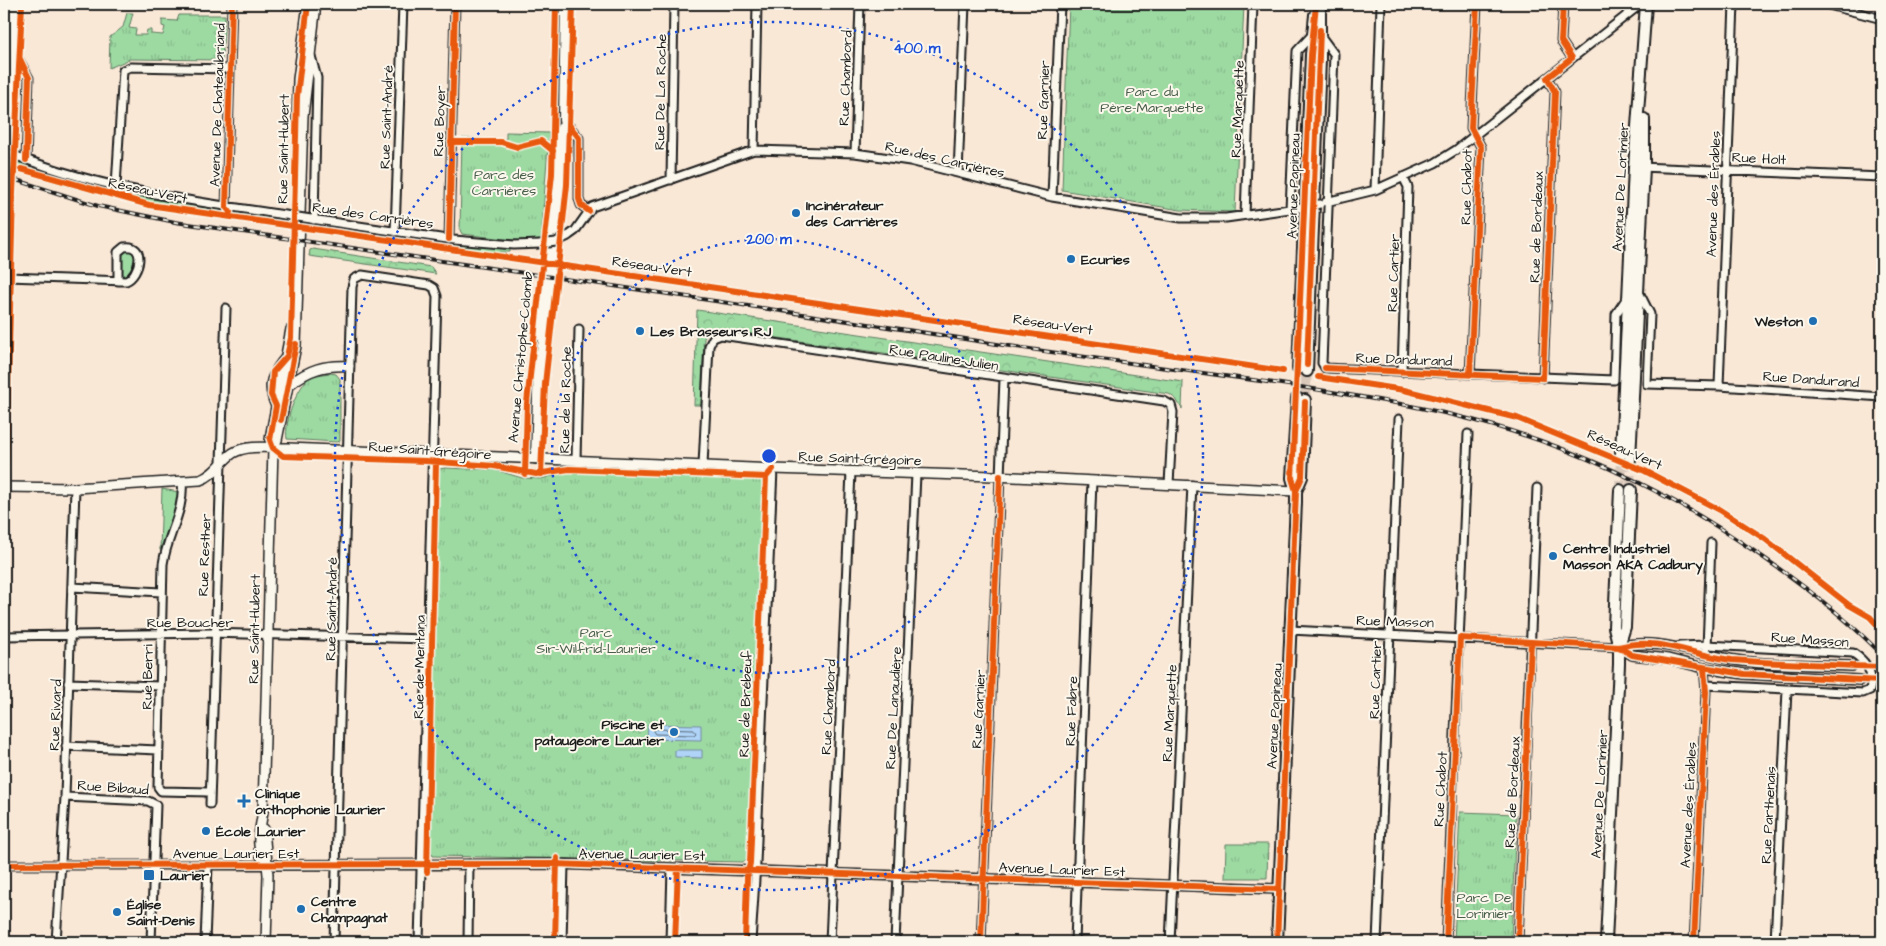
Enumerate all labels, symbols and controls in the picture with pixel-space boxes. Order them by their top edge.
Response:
street label: Avenue De Chateaubriand [205,23,231,187]
street label: Rue Chambord [834,30,858,126]
street label: Rue De La Roche [650,33,672,150]
text: 400 m [894,38,941,59]
street label: Rue Garnier [1033,60,1055,140]
street label: Rue Marquette [1226,60,1250,158]
street label: Rue Saint-André [375,64,399,169]
park label: Parc du Père-Marquette [1100,82,1204,118]
street label: Rue Boyer [429,85,451,157]
street label: Rue Saint-Hubert [273,94,295,204]
street label: Avenue De Lorimier [1608,122,1634,252]
street label: Avenue des Érables [1702,131,1726,257]
street label: Avenue Papineau [1282,133,1306,239]
street label: Rue des Carrières [883,136,1007,183]
street label: Rue Holt [1731,148,1787,170]
street label: Rue Chabot [1456,149,1478,225]
park label: Parc des Carrières [472,165,536,201]
street label: Rue de Bordeaux [1525,170,1549,283]
street label: Réseau-Vert [106,173,190,209]
place label: Incinérateur des Carrières [805,196,898,232]
street label: Rue des Carrières [311,198,435,234]
marker: Incinérateur des Carrières [790,207,802,219]
text: 200 m [745,229,792,250]
street label: Rue Cartier [1383,233,1405,312]
place label: Ecuries [1081,250,1130,270]
street label: Réseau-Vert [611,251,693,283]
marker: Ecuries [1065,253,1077,265]
street label: Avenue Christophe-Colomb [504,271,538,443]
street label: Réseau-Vert [1012,309,1094,341]
place label: Weston [1754,312,1803,332]
marker: Weston [1807,315,1819,327]
place label: Les Brasseurs RJ [650,322,772,342]
marker: Les Brasseurs RJ [634,325,646,337]
street label: Rue Pauline-Julien [888,339,1000,376]
street label: Rue de la Roche [555,346,577,454]
street label: Rue Dandurand [1355,348,1453,372]
street label: Rue Dandurand [1762,367,1860,393]
street label: Réseau-Vert [1584,424,1666,476]
street label: Rue Saint-Grégoire [368,437,492,465]
centre of rings [760,447,778,465]
street label: Rue Saint-Grégoire [798,447,922,471]
street label: Rue Resther [194,513,216,597]
place label: Centre Industriel Masson AKA Cadbury [1563,539,1703,575]
marker: Centre Industriel Masson AKA Cadbury [1547,550,1559,562]
street label: Rue Saint-André [321,556,343,661]
street label: Rue Saint-Hubert [244,574,266,684]
street label: Rue Masson [1356,611,1434,633]
street label: Rue Boucher [147,613,233,633]
street label: Rue de Mentana [409,615,431,719]
park label: Parc Sir-Wilfrid-Laurier [536,623,656,659]
street label: Rue Masson [1770,627,1849,653]
street label: Rue Cartier [1365,640,1387,719]
street label: Rue Berri [137,644,159,710]
street label: Rue De Lanaudière [881,646,907,770]
street label: Rue de Brébeuf [734,650,758,758]
street label: Rue Chambord [817,659,841,755]
street label: Rue Marquette [1157,663,1183,762]
street label: Avenue Papineau [1262,663,1288,769]
street label: Rue Garnier [967,669,991,749]
street label: Rue Fabre [1061,675,1083,746]
street label: Rue Rivard [45,679,67,751]
place label: Piscine et pataugeoire Laurier [534,715,664,752]
marker: Piscine et pataugeoire Laurier [668,726,680,738]
street label: Avenue De Lorimier [1587,729,1613,859]
street label: Rue de Bordeaux [1500,735,1526,848]
street label: Avenue des Érables [1676,741,1702,869]
street label: Rue Chabot [1429,750,1453,827]
street label: Rue Parthenais [1756,766,1782,864]
street label: Rue Bibaud [77,776,149,800]
place label: Clinique orthophonie Laurier [255,784,385,820]
marker: Clinique orthophonie Laurier [237,794,251,808]
place label: École Laurier [216,822,306,842]
marker: École Laurier [200,825,212,837]
street label: Avenue Laurier Est [173,844,300,864]
street label: Avenue Laurier Est [578,844,706,866]
street label: Avenue Laurier Est [998,858,1126,882]
place label: Laurier [160,866,209,886]
marker: Laurier [142,868,156,882]
park label: Parc De Lorimier [1456,888,1512,924]
place label: Centre Champagnat [311,892,388,929]
place label: Église Saint-Denis [126,895,195,931]
marker: Centre Champagnat [295,903,307,915]
marker: Église Saint-Denis [111,906,123,918]

